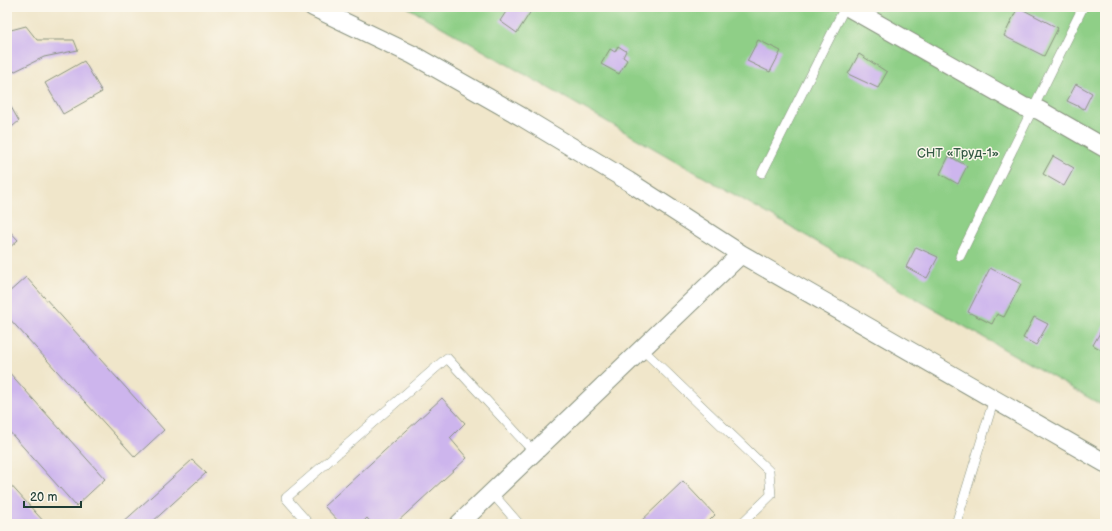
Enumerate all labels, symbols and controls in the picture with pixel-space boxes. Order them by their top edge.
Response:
park label: СНТ «Труд-1» [917,145,999,161]
scale bar [24,483,81,509]
text: 20 m [30,490,57,505]

